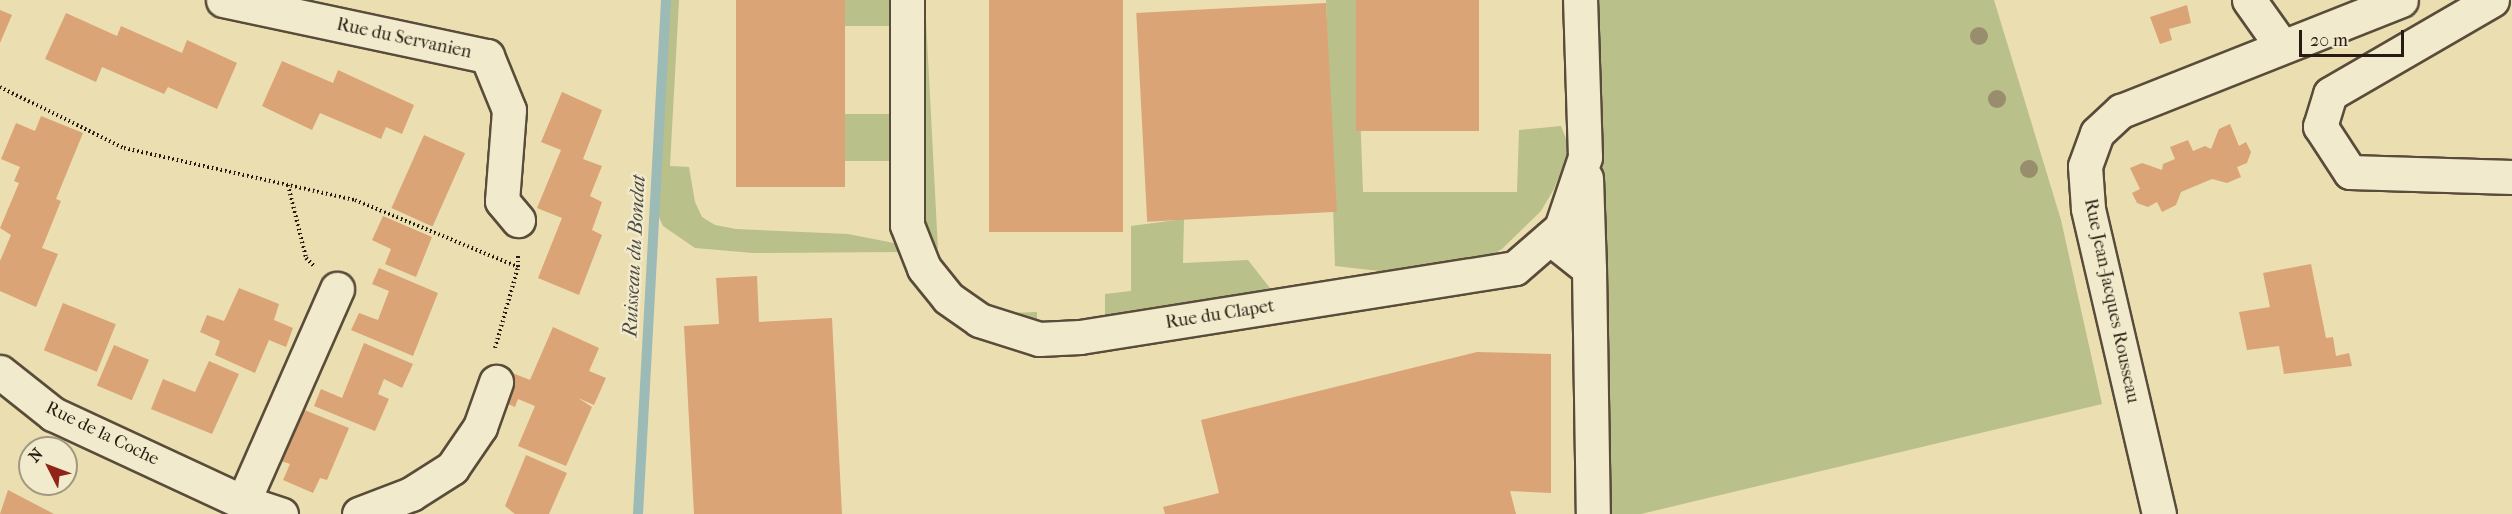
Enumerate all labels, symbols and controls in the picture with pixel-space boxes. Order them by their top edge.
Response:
street label: Rue du Servanien [335,14,473,64]
scale bar [2302,18,2407,56]
text: 20 m [2310,30,2348,51]
water label: Ruisseau du Bondat [618,174,650,338]
street label: Rue Jean-Jacques Rousseau [2079,197,2143,405]
street label: Rue du Clapet [1164,296,1276,334]
street label: Rue de la Coche [42,397,162,471]
north arrow [18,436,78,496]
text: N [25,444,47,466]

